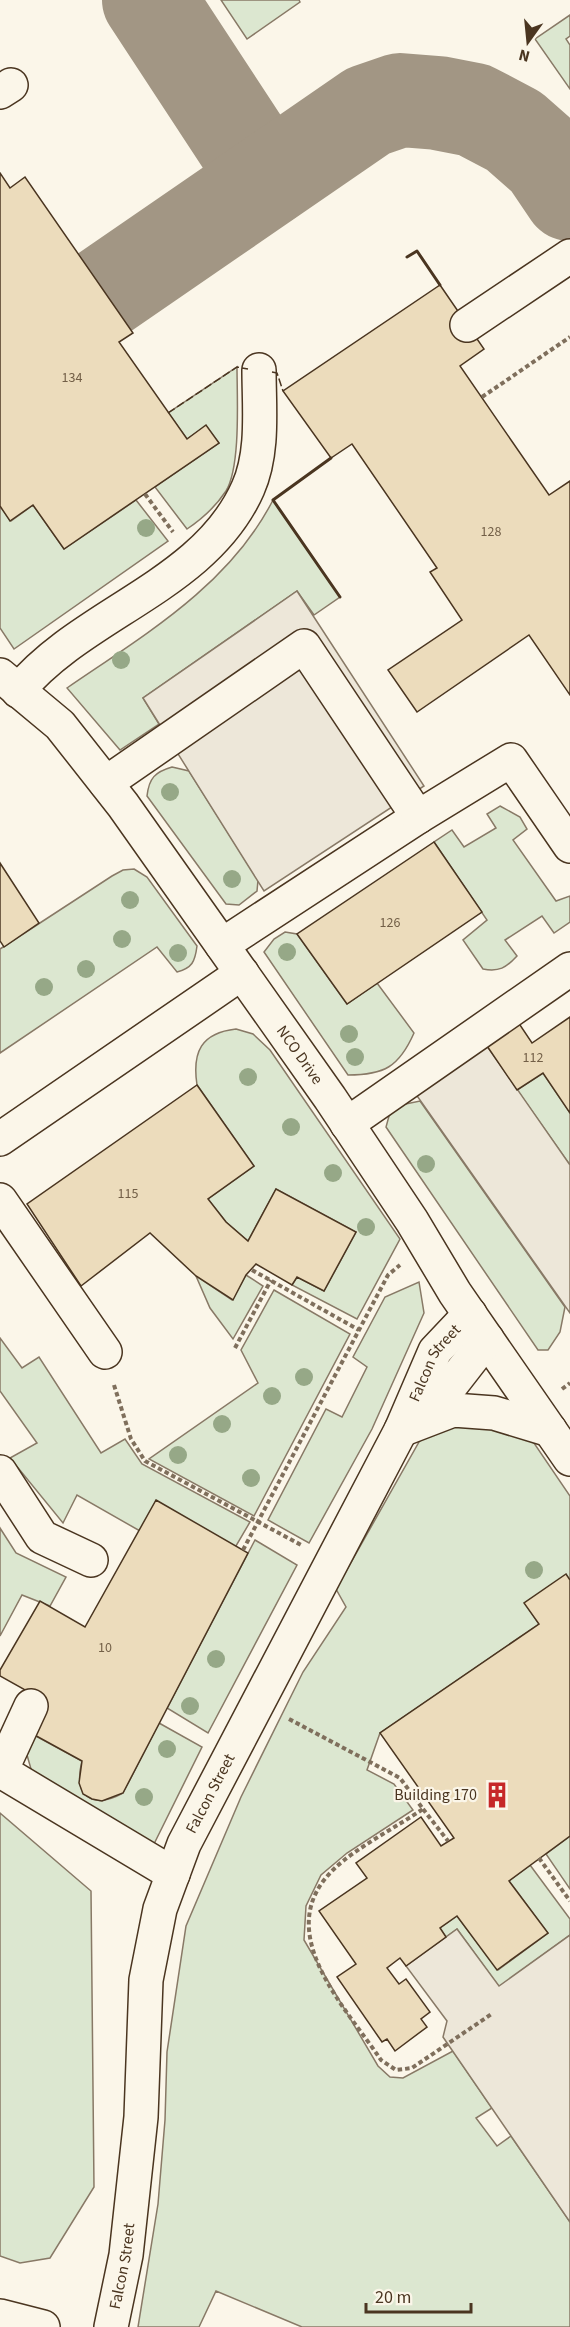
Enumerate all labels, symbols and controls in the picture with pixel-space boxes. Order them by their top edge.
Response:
north arrow [498,12,558,72]
text: N [516,44,532,68]
house number: 134 [62,368,82,388]
house number: 128 [481,522,501,542]
house number: 126 [380,913,400,933]
street label: NCO Drive [271,1021,328,1089]
house number: 112 [523,1048,543,1068]
house number: 115 [118,1184,138,1204]
street label: Falcon Street [403,1319,466,1405]
house number: 10 [98,1638,112,1658]
street label: Falcon Street [180,1749,241,1837]
building icon: Building 170 [482,1780,512,1810]
place label: Building 170 [394,1784,477,1806]
street label: Falcon Street [104,2221,140,2311]
scale bar [366,2276,471,2314]
text: 20 m [375,2285,411,2310]

